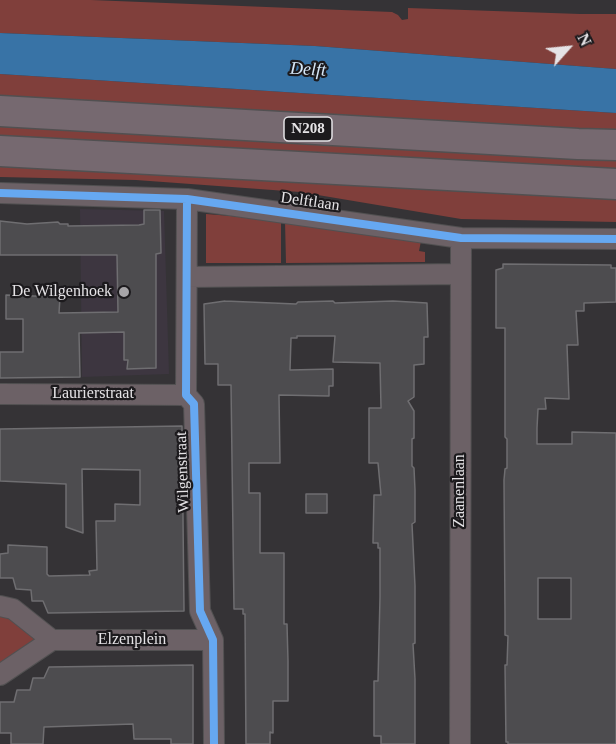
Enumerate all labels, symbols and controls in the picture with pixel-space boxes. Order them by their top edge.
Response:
north arrow [538,18,598,78]
text: N [574,31,595,49]
water label: Delft [289,58,327,82]
road number: N208 [284,117,332,141]
street label: Delftlaan [279,188,341,216]
place label: De Wilgenhoek [12,282,112,302]
marker: De Wilgenhoek [117,285,131,299]
street label: Laurierstraat [52,384,134,404]
street label: Wilgenstraat [172,431,194,513]
street label: Zaanenlaan [450,454,470,528]
street label: Elzenplein [98,630,166,650]

